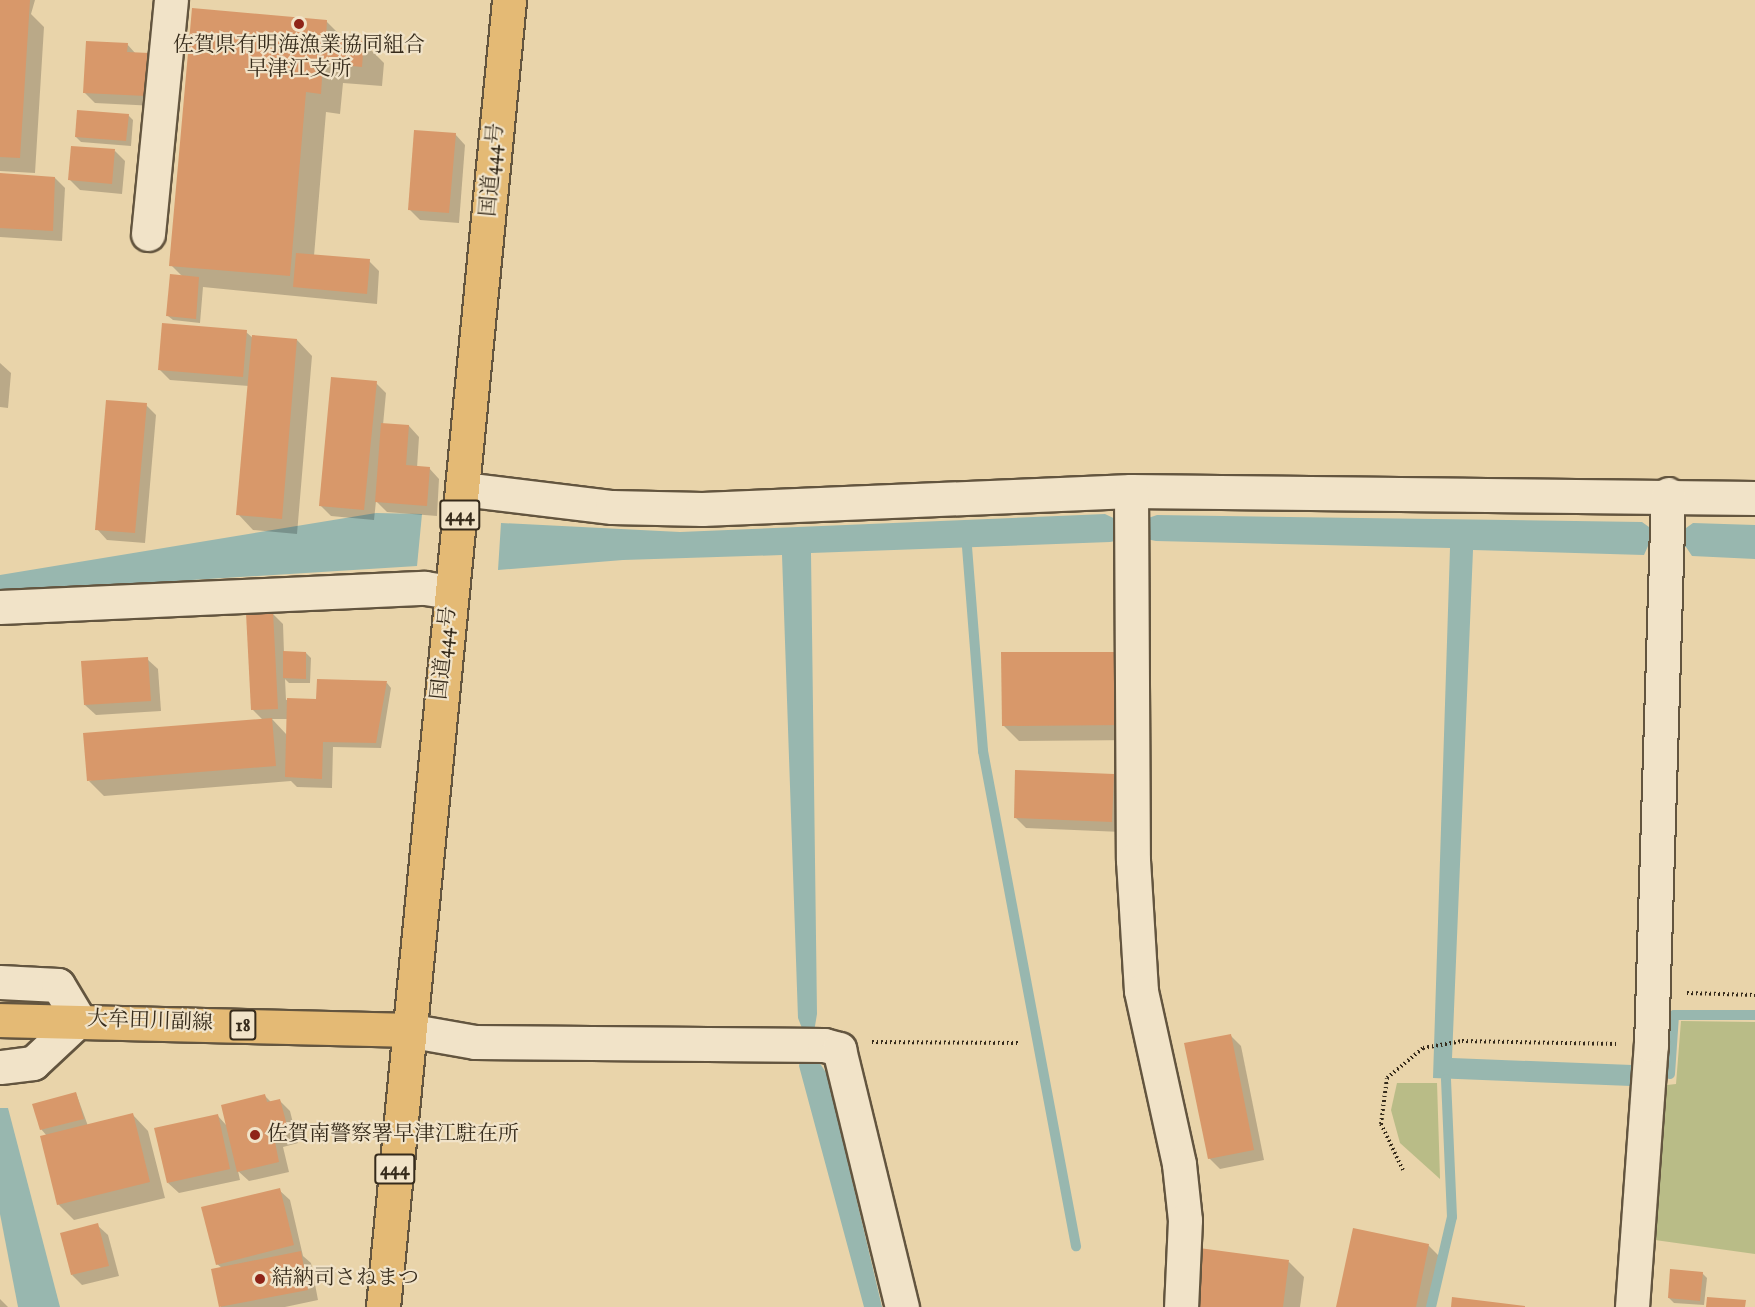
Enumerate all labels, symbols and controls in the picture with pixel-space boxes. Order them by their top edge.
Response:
marker: 佐賀県有明海漁業協同組合 早津江支所 [292,17,306,31]
place label: 佐賀県有明海漁業協同組合 早津江支所 [173,33,425,83]
street label: 国道444号 [476,122,510,218]
road number: 444 [439,498,481,532]
street label: 国道444号 [428,605,462,701]
street label: 大牟田川副線 [87,1007,213,1037]
road number: 18 [228,1008,258,1042]
place label: 佐賀南警察署早津江駐在所 [267,1122,519,1148]
marker: 佐賀南警察署早津江駐在所 [248,1128,262,1142]
road number: 444 [374,1152,416,1186]
place label: 結納司さねまつ [272,1266,419,1292]
marker: 結納司さねまつ [253,1272,267,1286]

